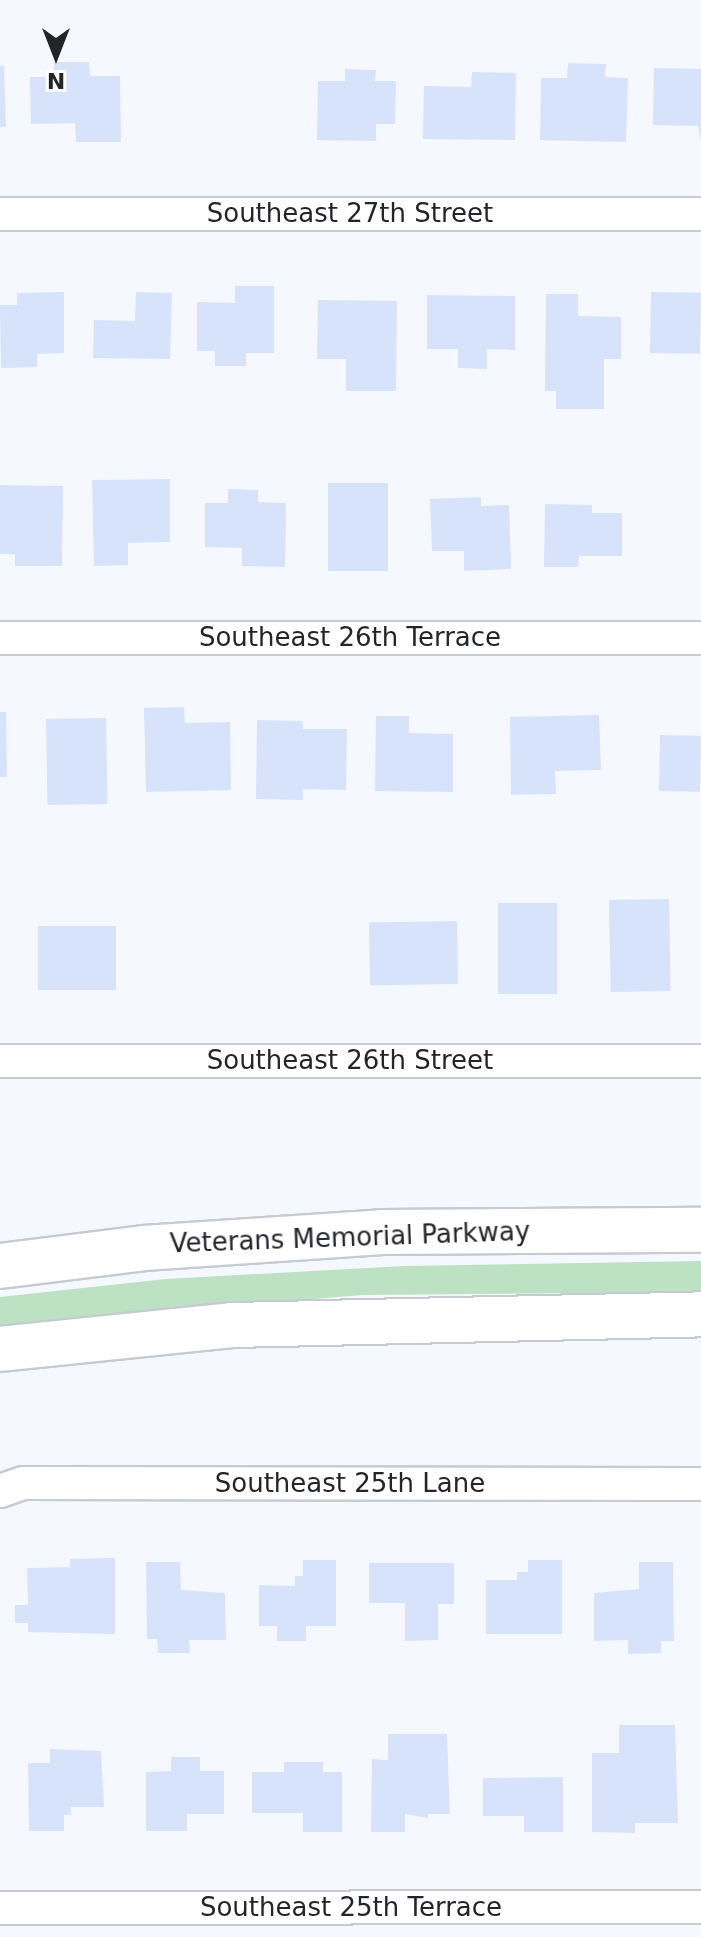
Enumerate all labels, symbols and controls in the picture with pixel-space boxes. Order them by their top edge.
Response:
north arrow [16,16,96,96]
text: N [47,68,65,93]
street label: Southeast 27th Street [207,198,493,230]
street label: Southeast 26th Terrace [199,622,501,654]
street label: Southeast 26th Street [207,1045,493,1077]
street label: Veterans Memorial Parkway [169,1216,531,1260]
street label: Southeast 25th Lane [215,1468,485,1500]
street label: Southeast 25th Terrace [200,1892,502,1924]

